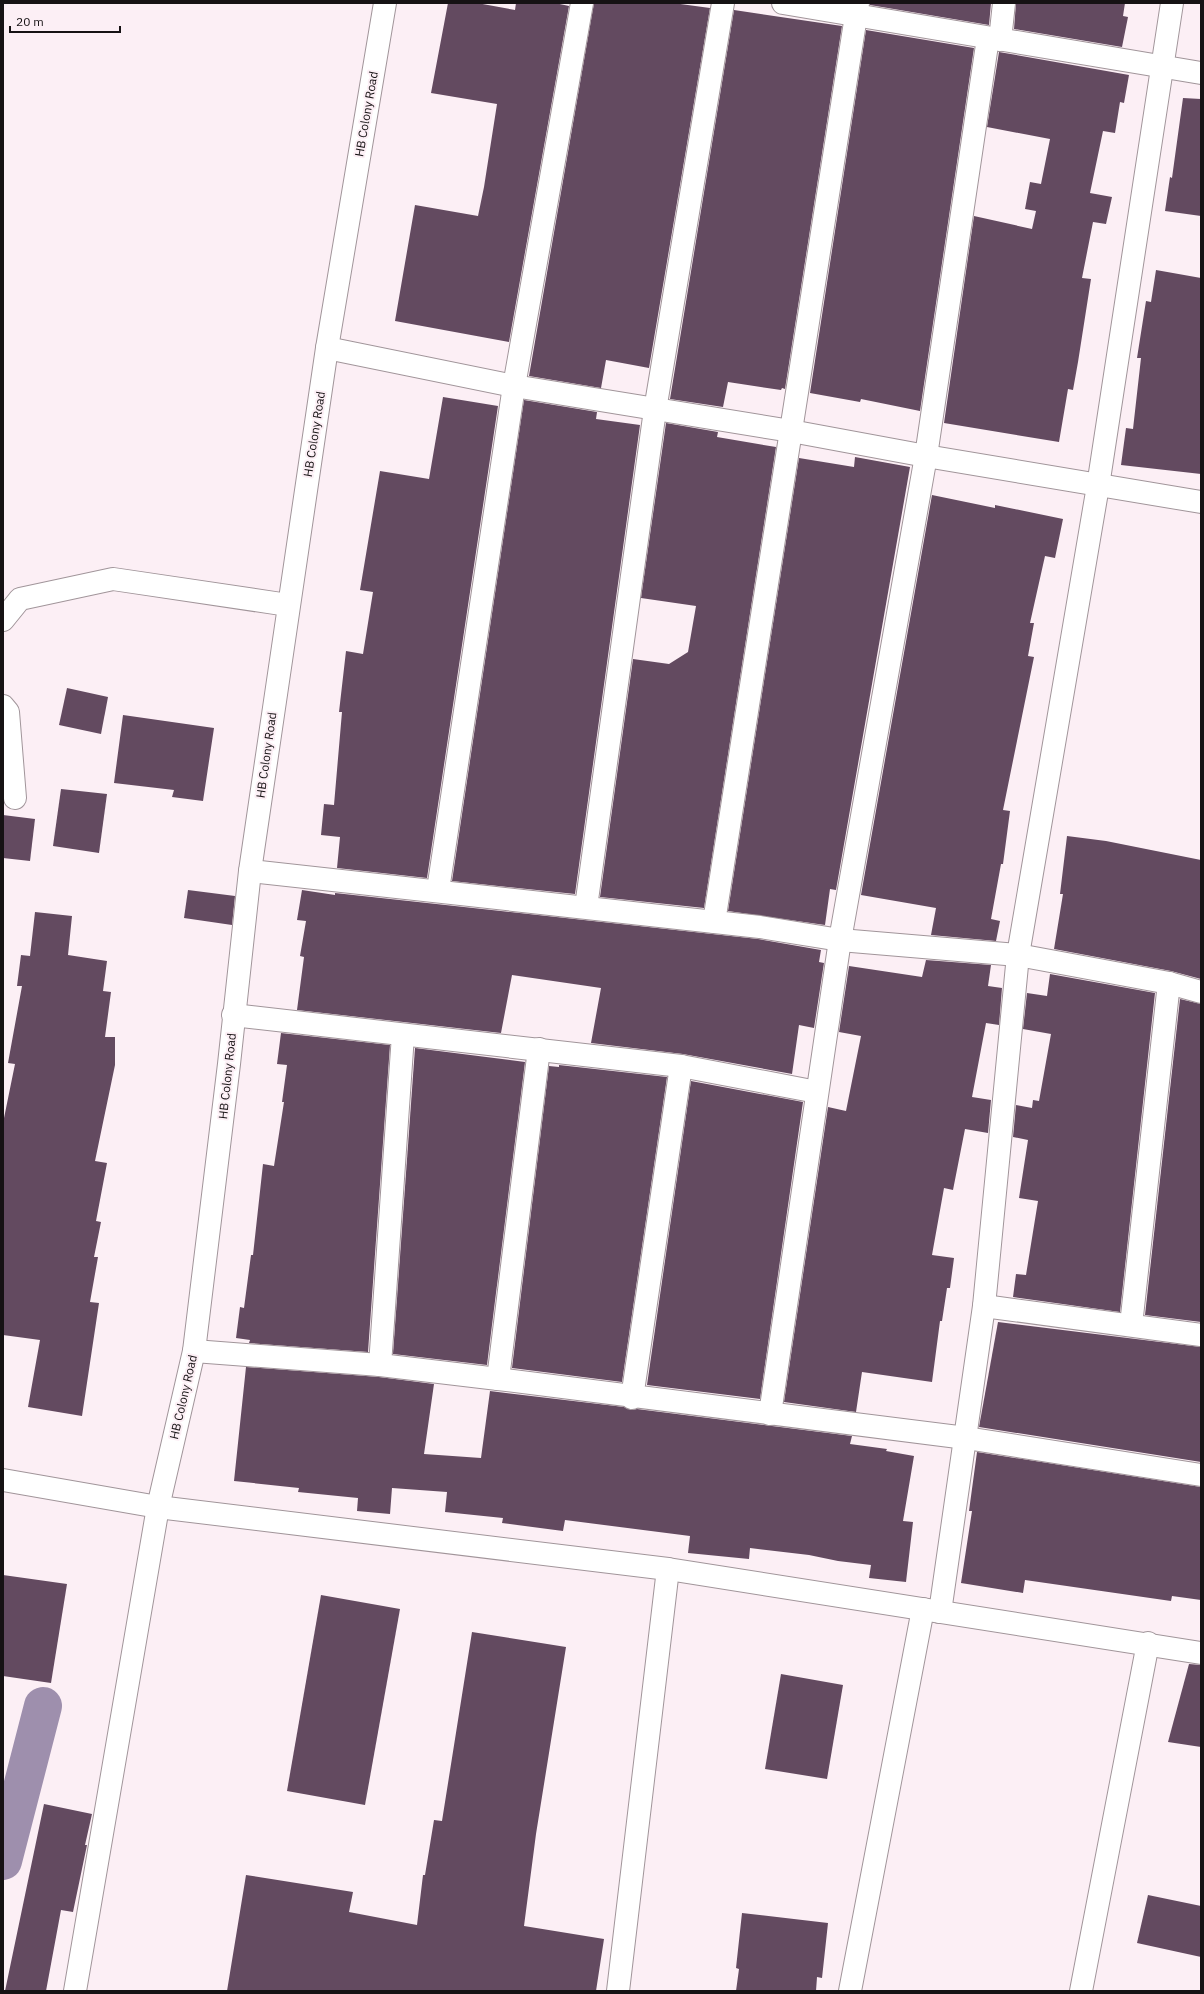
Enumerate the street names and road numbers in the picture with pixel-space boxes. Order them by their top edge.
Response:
street label: HB Colony Road [351,70,381,158]
street label: HB Colony Road [300,390,328,478]
street label: HB Colony Road [253,711,279,799]
street label: HB Colony Road [215,1032,239,1120]
street label: HB Colony Road [166,1353,200,1441]

